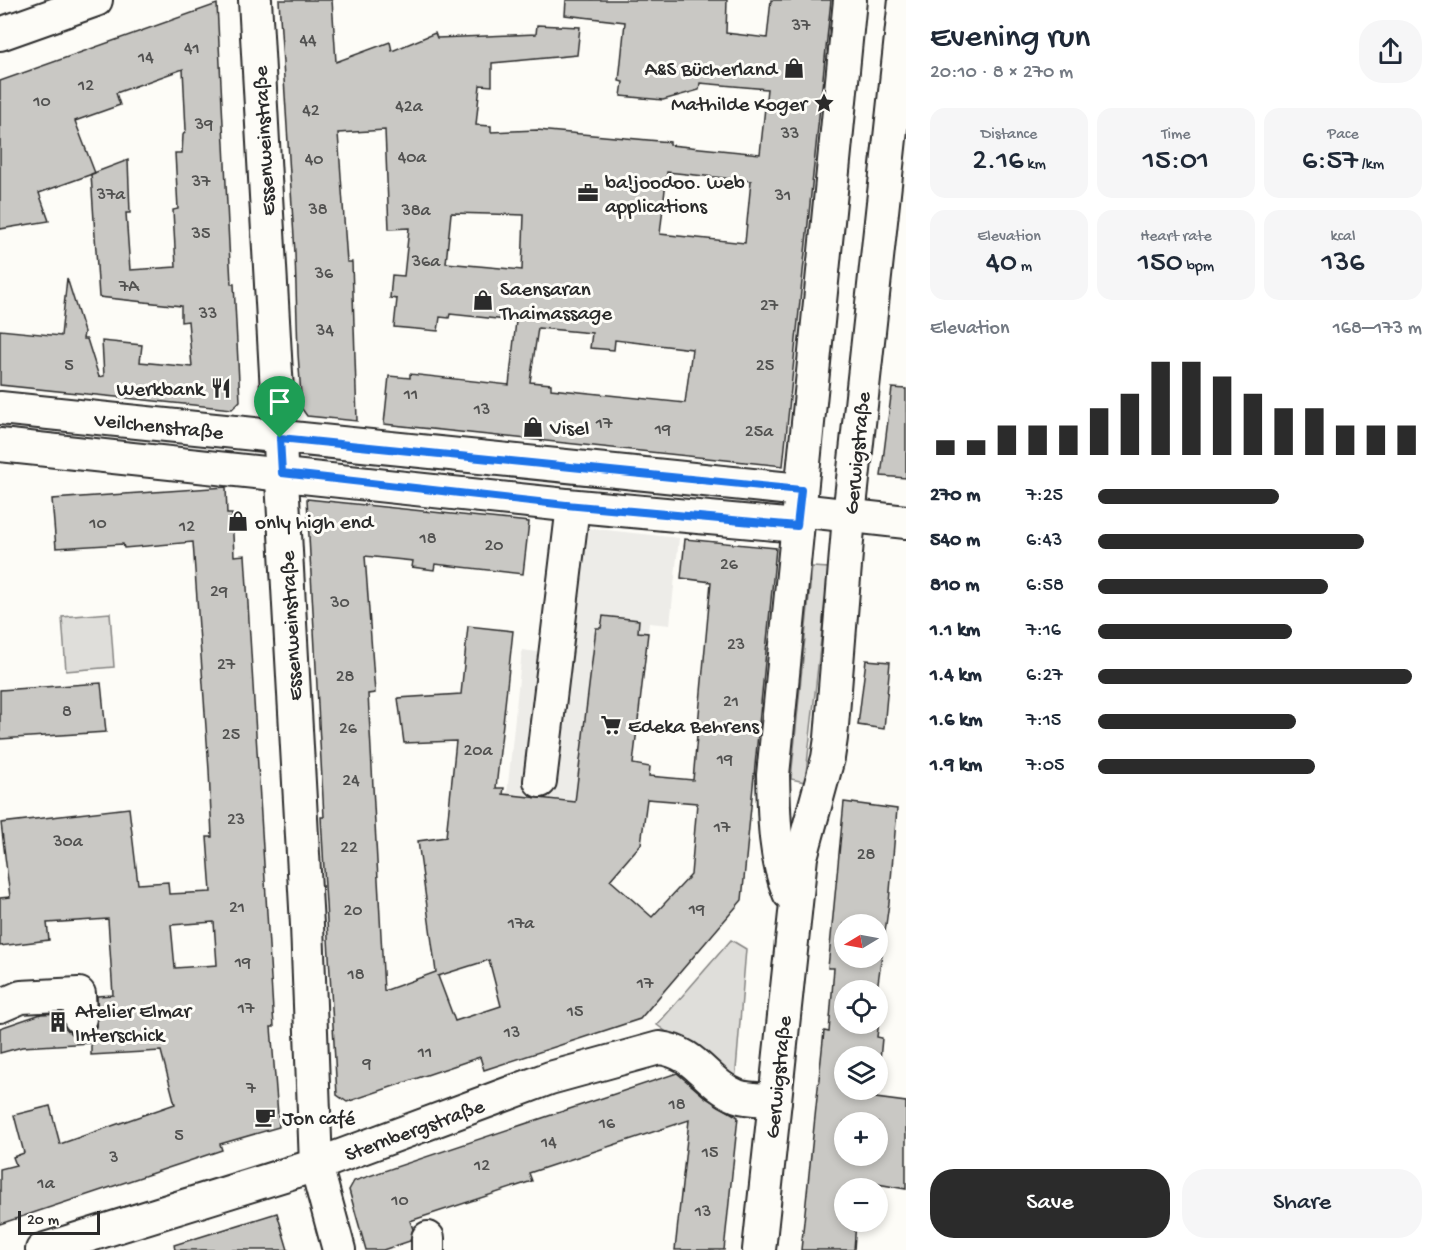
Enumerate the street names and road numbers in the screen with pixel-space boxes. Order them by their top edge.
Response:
street label: Essenweinstraße [250,64,283,216]
street label: Gerwigstraße [841,390,878,516]
street label: Veilchenstraße [92,409,226,448]
street label: Essenweinstraße [277,549,310,701]
street label: Gerwigstraße [762,1014,799,1140]
street label: Sternbergstraße [342,1095,490,1169]

